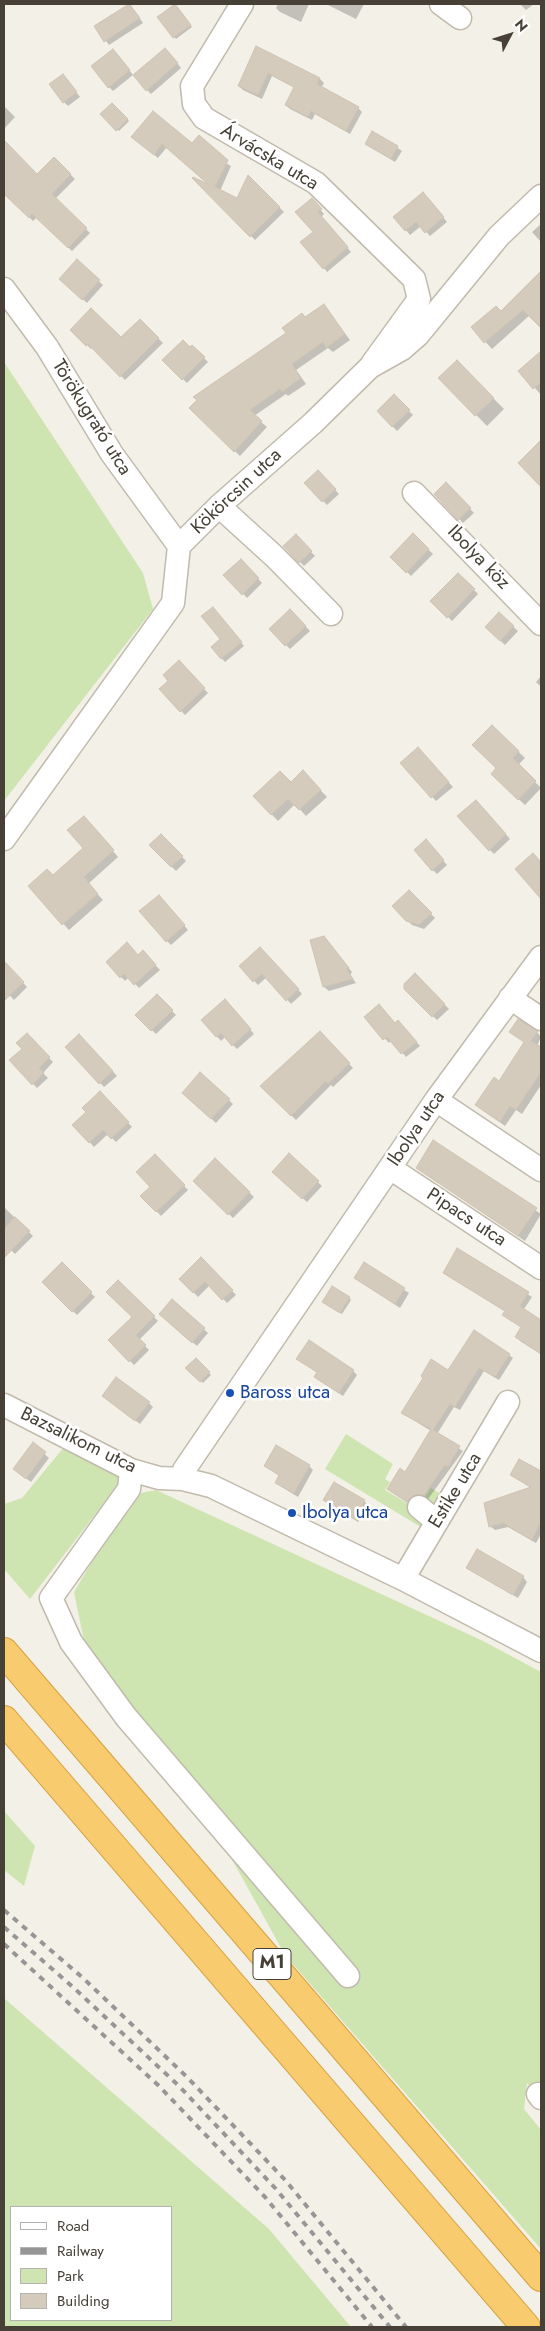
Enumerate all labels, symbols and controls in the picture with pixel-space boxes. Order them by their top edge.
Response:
north arrow [485,10,535,60]
text: N [510,15,533,36]
street label: Árvácska utca [216,120,322,196]
street label: Törökugrató utca [46,356,136,480]
street label: Kökörcsin utca [187,444,287,540]
street label: Ibolya köz [442,521,514,595]
street label: Ibolya utca [383,1087,451,1171]
street label: Pipacs utca [422,1184,510,1252]
place label: Baross utca [240,1382,330,1404]
marker: Baross utca [224,1387,236,1399]
street label: Bazsalikom utca [16,1403,140,1479]
street label: Estike utca [425,1449,487,1533]
place label: Ibolya utca [302,1502,388,1524]
marker: Ibolya utca [286,1507,298,1519]
road number: M1 [253,1948,291,1980]
legend [10,2206,172,2321]
text: Road [57,2215,89,2237]
text: Railway [57,2240,104,2262]
text: Park [57,2265,84,2287]
text: Building [57,2290,109,2312]

